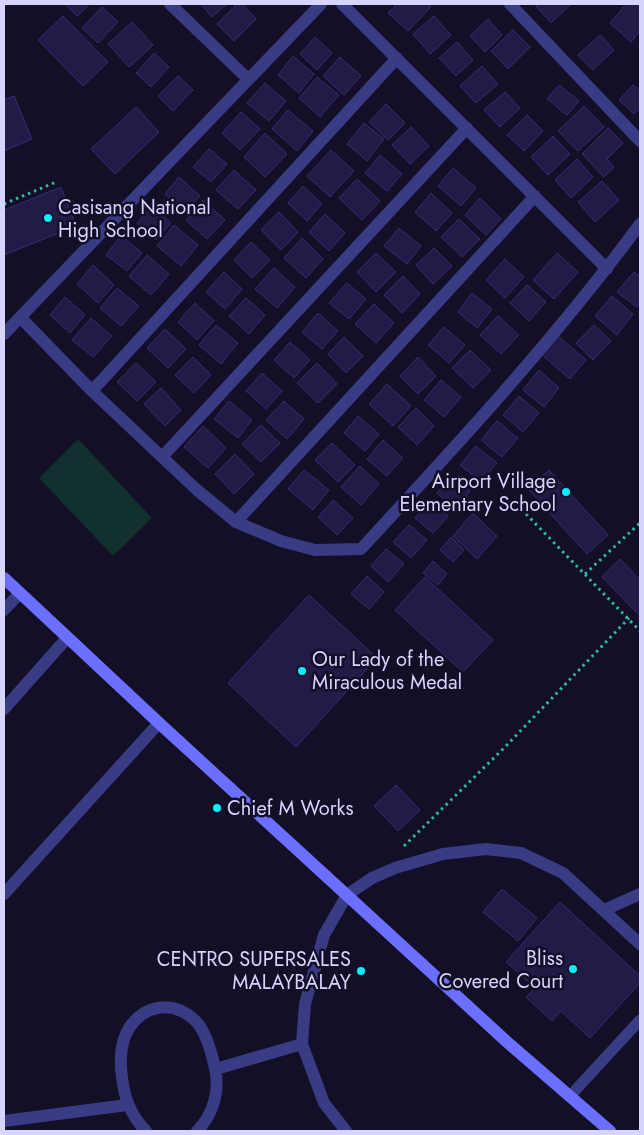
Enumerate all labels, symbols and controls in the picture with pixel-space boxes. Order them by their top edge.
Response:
place label: Casisang National High School [58,193,211,245]
marker: Casisang National High School [42,212,54,224]
place label: Airport Village Elementary School [400,467,556,519]
marker: Airport Village Elementary School [560,486,572,498]
place label: Our Lady of the Miraculous Medal [312,645,462,697]
marker: Our Lady of the Miraculous Medal [296,665,308,677]
place label: Chief M Works [227,794,353,823]
marker: Chief M Works [211,802,223,814]
place label: Bliss Covered Court [439,944,563,996]
place label: CENTRO SUPERSALES MALAYBALAY [157,945,352,997]
marker: Bliss Covered Court [567,963,579,975]
marker: CENTRO SUPERSALES MALAYBALAY [355,965,367,977]

